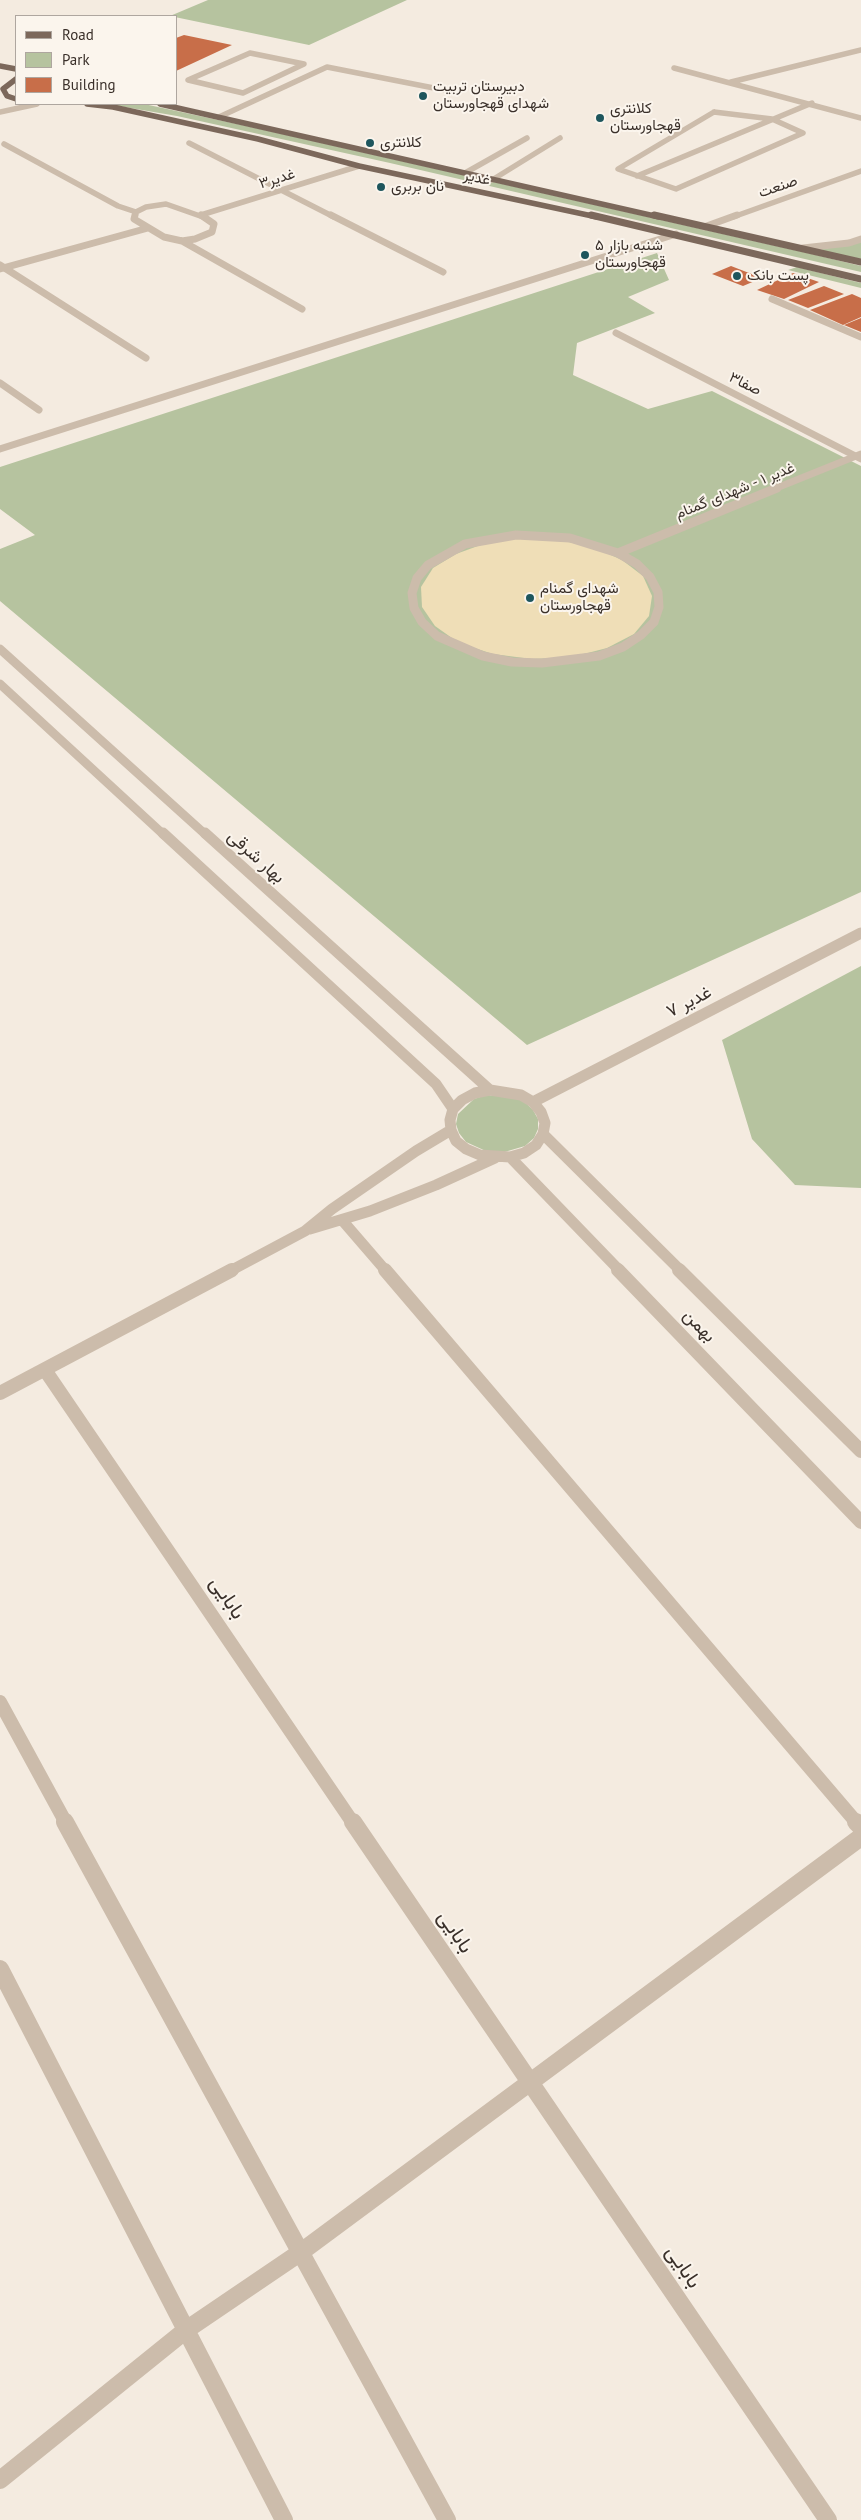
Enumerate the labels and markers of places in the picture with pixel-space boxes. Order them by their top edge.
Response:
place label: دبیرستان تربیت شهدای قهجاورستان [433,78,549,113]
marker: دبیرستان تربیت شهدای قهجاورستان [417,90,429,102]
place label: کلانتری قهجاورستان [610,100,681,135]
marker: کلانتری قهجاورستان [594,112,606,124]
place label: کلانتری [380,134,422,152]
marker: کلانتری [364,137,376,149]
place label: نان بربری [391,178,444,196]
marker: نان بربری [375,181,387,193]
place label: ۵ شنبه بازار قهجاورستان [595,237,666,272]
marker: ۵ شنبه بازار قهجاورستان [579,249,591,261]
place label: پست بانک [747,267,809,285]
marker: پست بانک [731,270,743,282]
place label: شهدای گمنام قهجاورستان [540,580,618,615]
marker: شهدای گمنام قهجاورستان [524,592,536,604]

